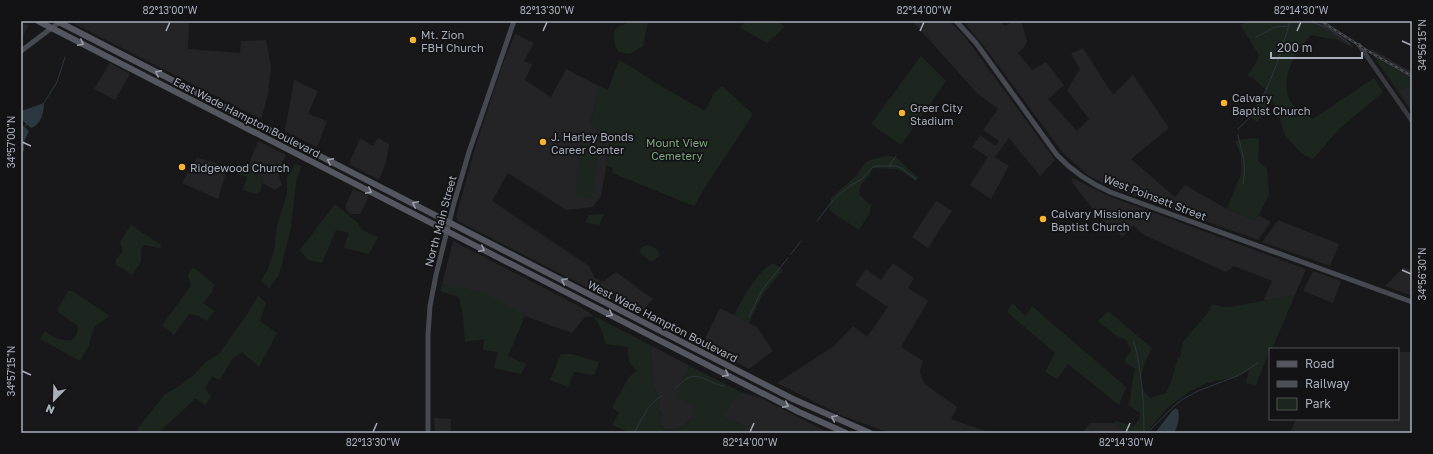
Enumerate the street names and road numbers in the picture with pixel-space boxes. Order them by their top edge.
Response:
street label: East Wade Hampton Boulevard [172,74,322,160]
street label: West Poinsett Street [1102,171,1208,223]
street label: North Main Street [422,174,458,268]
street label: West Wade Hampton Boulevard [586,277,740,365]

